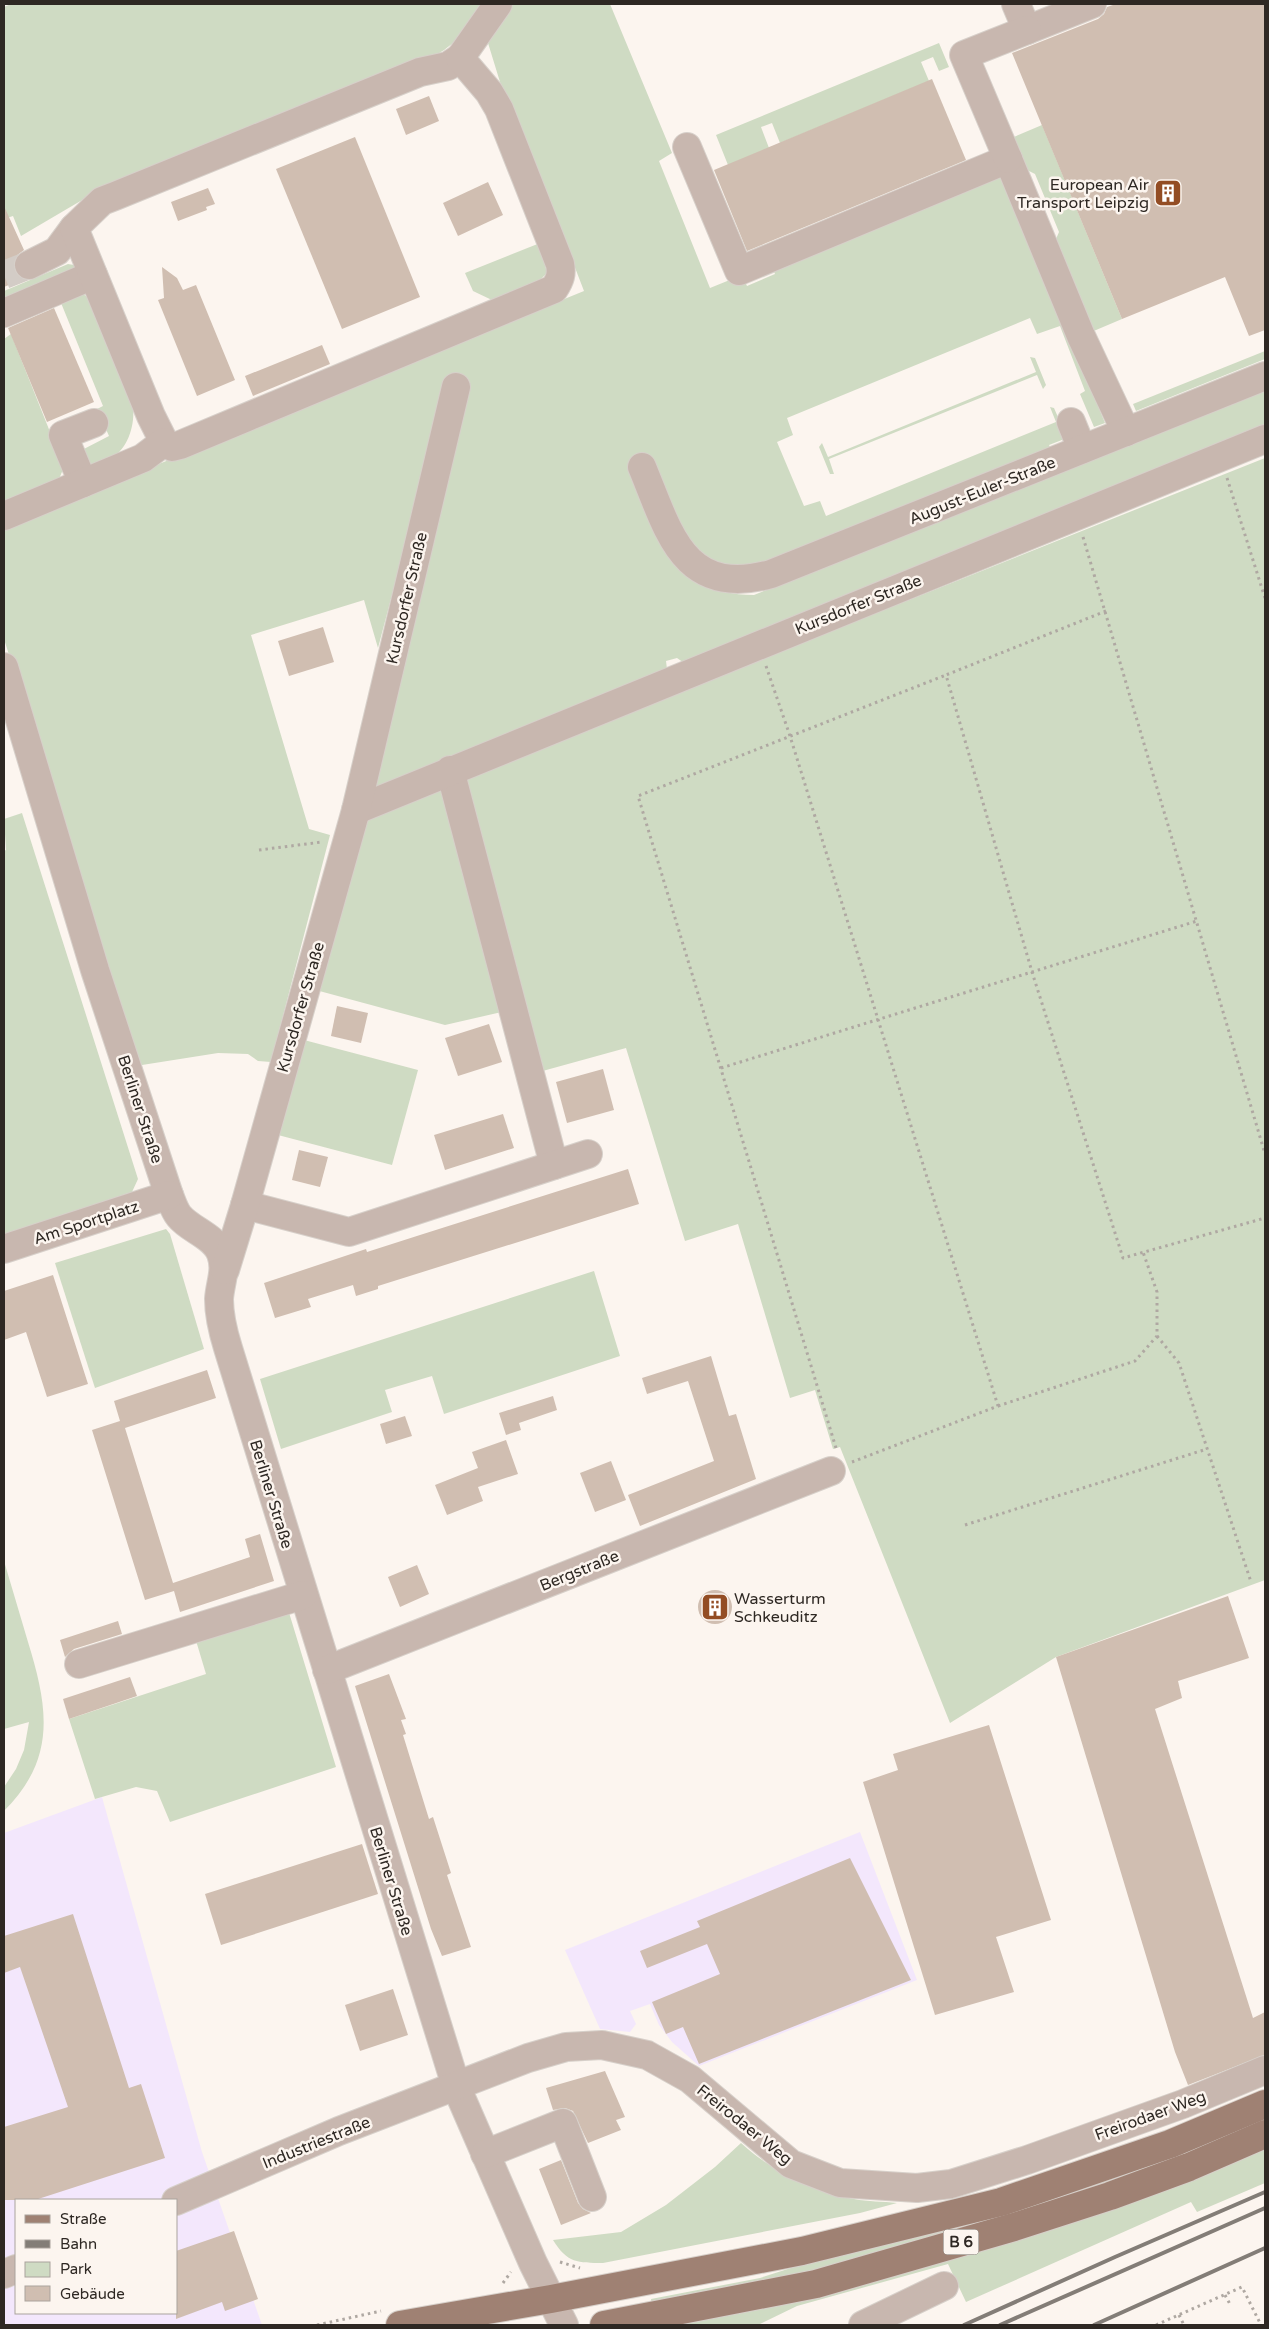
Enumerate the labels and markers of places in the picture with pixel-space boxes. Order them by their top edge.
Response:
place label: European Air Transport Leipzig [1017,175,1150,213]
building icon: European Air Transport Leipzig [1153,178,1183,208]
place label: Wasserturm Schkeuditz [734,1589,826,1627]
building icon: Wasserturm Schkeuditz [700,1592,730,1622]

